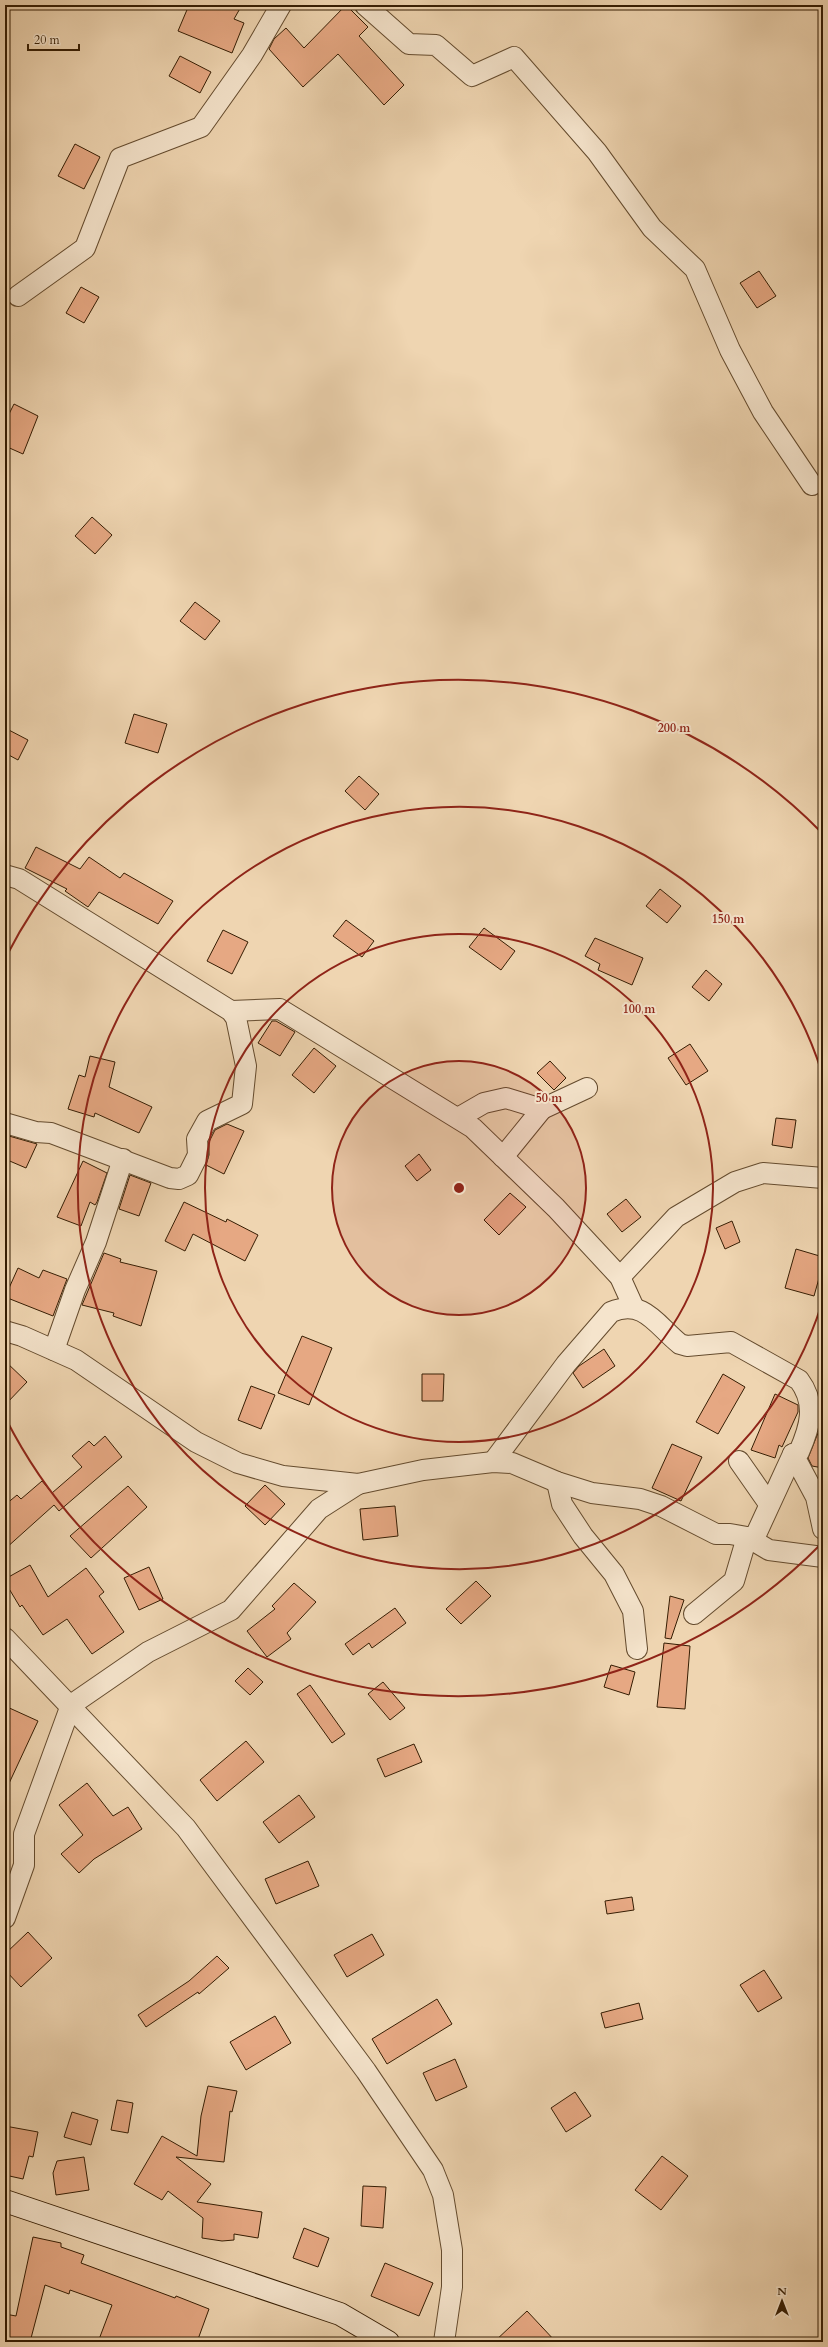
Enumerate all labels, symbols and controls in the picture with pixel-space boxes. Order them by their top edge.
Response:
scale bar [28,26,79,52]
text: 20 m [34,32,61,48]
text: 200 m [658,720,691,736]
text: 150 m [712,911,745,927]
text: 100 m [623,1001,656,1017]
text: 50 m [536,1090,563,1106]
centre of rings [452,1181,466,1195]
north arrow [762,2281,802,2321]
text: N [777,2284,787,2299]

